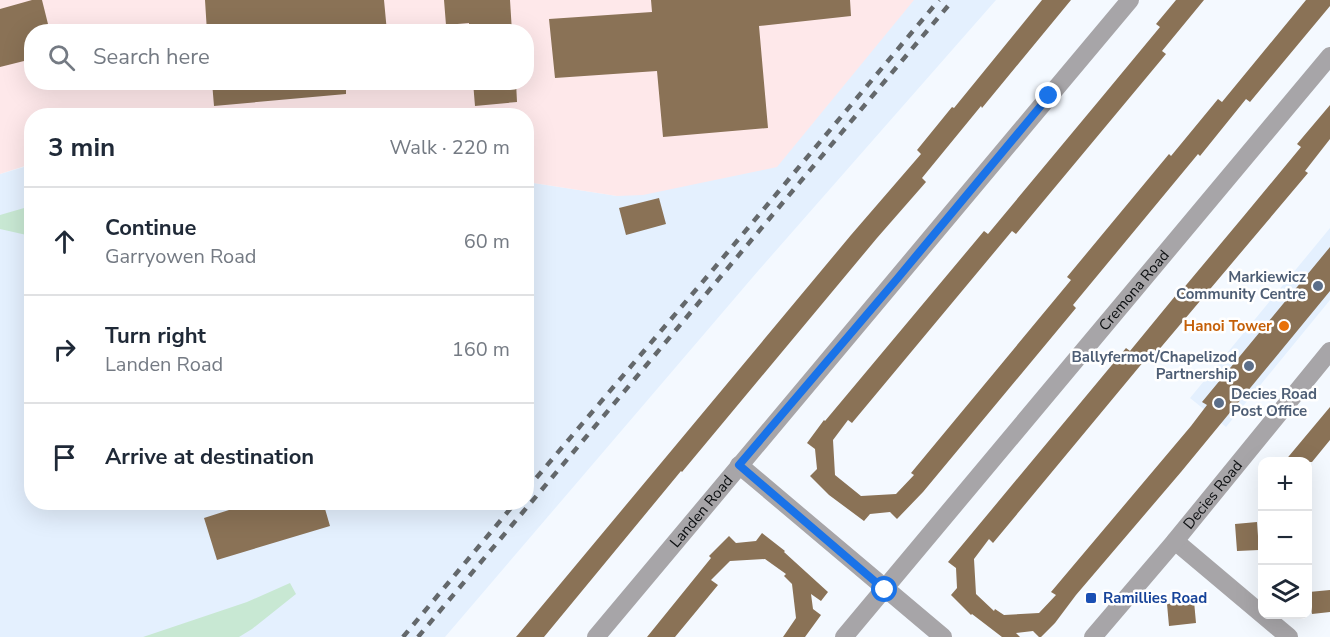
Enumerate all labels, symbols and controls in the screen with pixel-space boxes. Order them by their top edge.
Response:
search box [24,24,534,90]
icon: search [45,41,78,74]
text: Search here [93,42,210,72]
route end [1035,82,1061,108]
text: 3 min [48,130,115,165]
text: Walk · 220 m [390,134,510,161]
text: Continue [105,213,196,243]
icon: ahead [48,225,81,258]
text: 60 m [464,228,510,255]
text: Garryowen Road [105,243,257,270]
street label: Cremona Road [1094,246,1174,335]
place label: Markiewicz Community Centre [1176,267,1306,304]
marker: Markiewicz Community Centre [1311,279,1325,293]
place label: Hanoi Tower [1184,316,1272,336]
marker: Hanoi Tower [1277,319,1291,333]
text: Turn right [105,321,206,351]
icon: right [48,333,81,366]
text: 160 m [452,336,510,363]
place label: Ballyfermot/Chapelizod Partnership [1072,347,1237,384]
text: Landen Road [105,351,223,378]
marker: Ballyfermot/Chapelizod Partnership [1242,359,1256,373]
place label: Decies Road Post Office [1231,384,1317,421]
marker: Decies Road Post Office [1212,396,1226,410]
icon: arrive [48,441,81,474]
text: Arrive at destination [105,442,314,472]
street label: Decies Road [1179,456,1247,533]
map controls [1258,457,1312,619]
button: + [1258,457,1312,511]
street label: Landen Road [665,471,738,552]
button: − [1258,511,1312,565]
button: layers [1258,565,1312,619]
route start [871,576,897,602]
place label: Ramillies Road [1103,588,1207,608]
marker: Ramillies Road [1084,591,1098,605]

